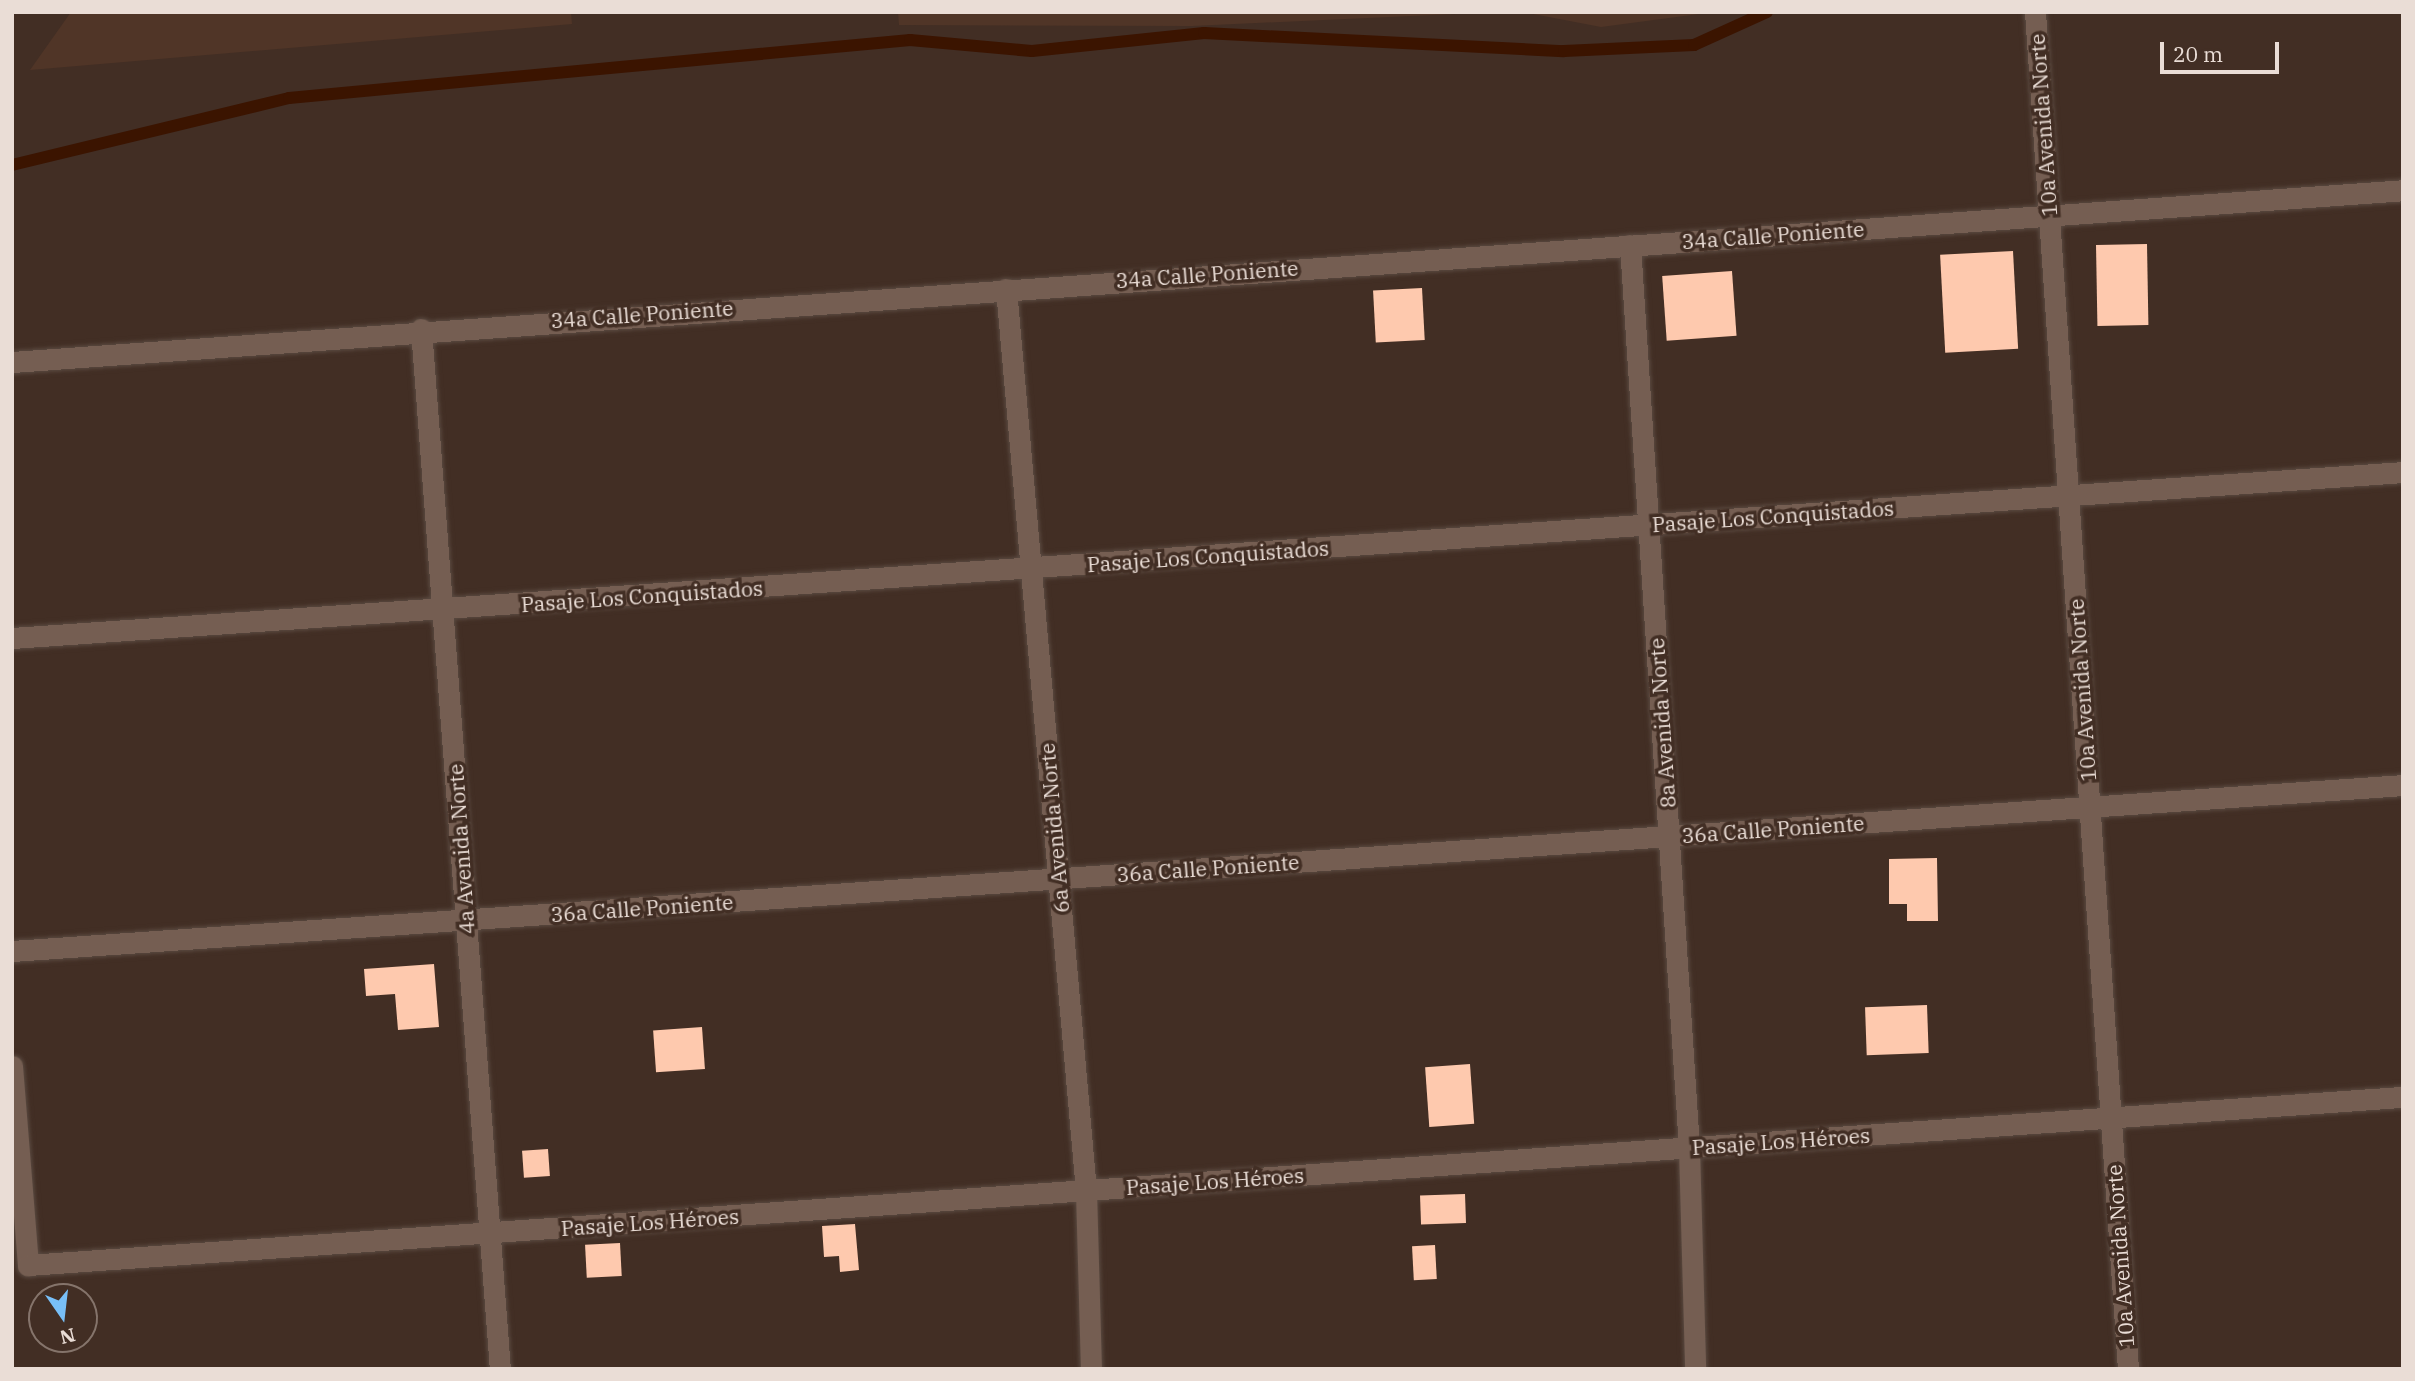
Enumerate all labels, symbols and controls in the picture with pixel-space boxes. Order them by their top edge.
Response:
scale bar [2163,28,2282,72]
street label: 10a Avenida Norte [2024,33,2062,217]
text: 20 m [2173,40,2223,68]
street label: 34a Calle Poniente [1681,216,1865,254]
street label: 34a Calle Poniente [1115,255,1299,293]
street label: 34a Calle Poniente [550,295,734,333]
street label: Pasaje Los Conquistados [1651,495,1895,537]
street label: Pasaje Los Conquistados [1086,535,1330,577]
street label: Pasaje Los Conquistados [520,575,764,617]
street label: 10a Avenida Norte [2063,598,2101,782]
street label: 8a Avenida Norte [1643,637,1681,809]
street label: 6a Avenida Norte [1034,742,1074,914]
street label: 4a Avenida Norte [442,763,480,935]
street label: 36a Calle Poniente [1681,810,1865,848]
street label: 36a Calle Poniente [1116,849,1300,887]
street label: 36a Calle Poniente [550,889,734,927]
street label: Pasaje Los Héroes [1691,1122,1871,1160]
street label: Pasaje Los Héroes [1125,1162,1305,1200]
street label: 10a Avenida Norte [2101,1164,2139,1348]
street label: Pasaje Los Héroes [560,1203,740,1241]
north arrow [28,1283,98,1353]
text: N [57,1323,78,1350]

